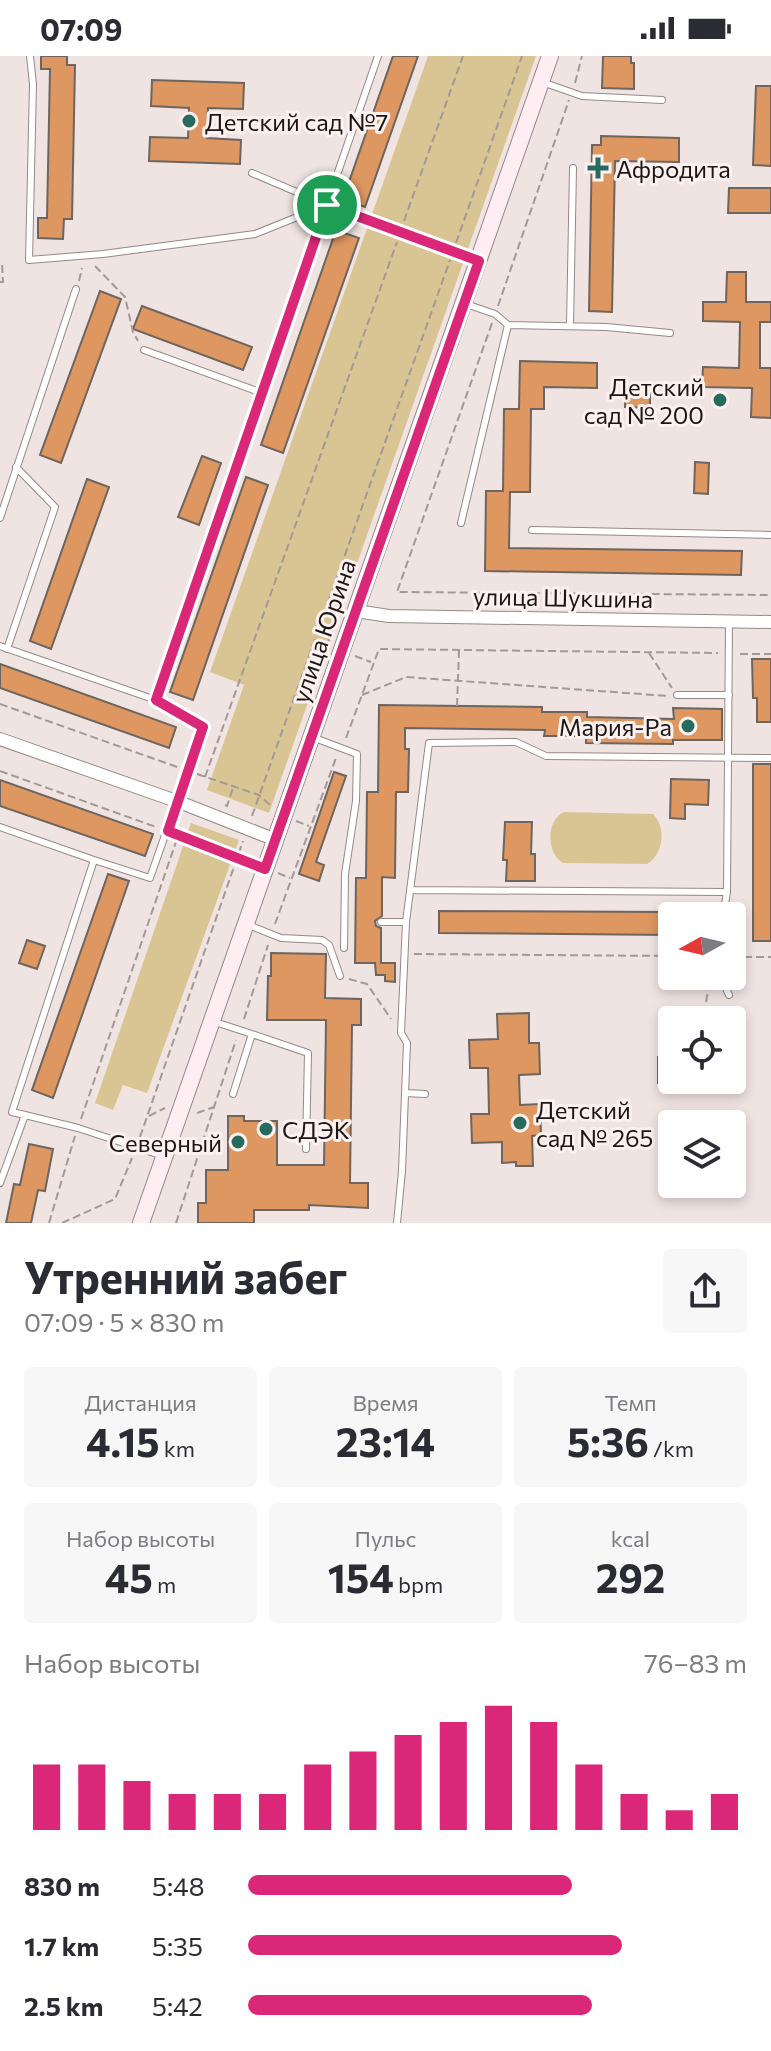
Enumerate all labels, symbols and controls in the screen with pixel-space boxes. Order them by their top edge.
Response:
text: 07:09 [40,10,123,47]
place label: Детский сад №7 [205,107,388,136]
marker: Детский сад №7 [180,112,198,130]
place label: Афродита [616,154,731,183]
marker: Афродита [587,157,609,179]
pin [293,171,361,239]
icon: arrive [305,183,349,227]
place label: Детский сад № 200 [584,372,704,429]
marker: Детский сад № 200 [711,391,729,409]
street label: улица Юрина [285,555,361,707]
street label: улица Шукшина [473,581,653,613]
place label: Мария-Ра [559,712,672,741]
marker: Мария-Ра [679,717,697,735]
north arrow [658,902,746,990]
map controls [658,902,746,1198]
button: locate [658,1006,746,1094]
place label: Детский сад № 265 [536,1095,653,1152]
button: layers [658,1110,746,1198]
marker: Детский сад № 265 [511,1114,529,1132]
place label: СДЭК [282,1115,350,1144]
marker: СДЭК [257,1120,275,1138]
place label: Северный [109,1128,222,1157]
marker: Северный [229,1133,247,1151]
text: Утренний забег [24,1249,347,1303]
button: share [663,1249,747,1333]
text: 07:09 · 5 × 830 m [24,1306,224,1337]
text: Дистанция [85,1389,197,1416]
text: Время [353,1389,418,1416]
text: Темп [604,1389,657,1416]
text: 4.15 [86,1416,160,1465]
text: 23:14 [336,1416,435,1465]
text: 5:36 [567,1416,649,1465]
text: km [160,1435,195,1462]
text: /km [649,1435,694,1462]
text: Набор высоты [66,1525,215,1552]
text: Пульс [355,1525,416,1552]
text: kcal [611,1525,650,1552]
text: 45 [105,1552,153,1601]
text: 154 [328,1552,394,1601]
text: 292 [596,1552,665,1601]
text: m [153,1571,176,1598]
text: bpm [394,1571,443,1598]
text: Набор высоты [24,1647,200,1678]
text: 76–83 m [644,1647,747,1678]
text: 830 m [24,1870,100,1901]
text: 5:48 [152,1870,204,1901]
text: 1.7 km [24,1930,99,1961]
text: 5:35 [152,1930,203,1961]
text: 2.5 km [24,1990,103,2021]
text: 5:42 [152,1990,203,2021]

